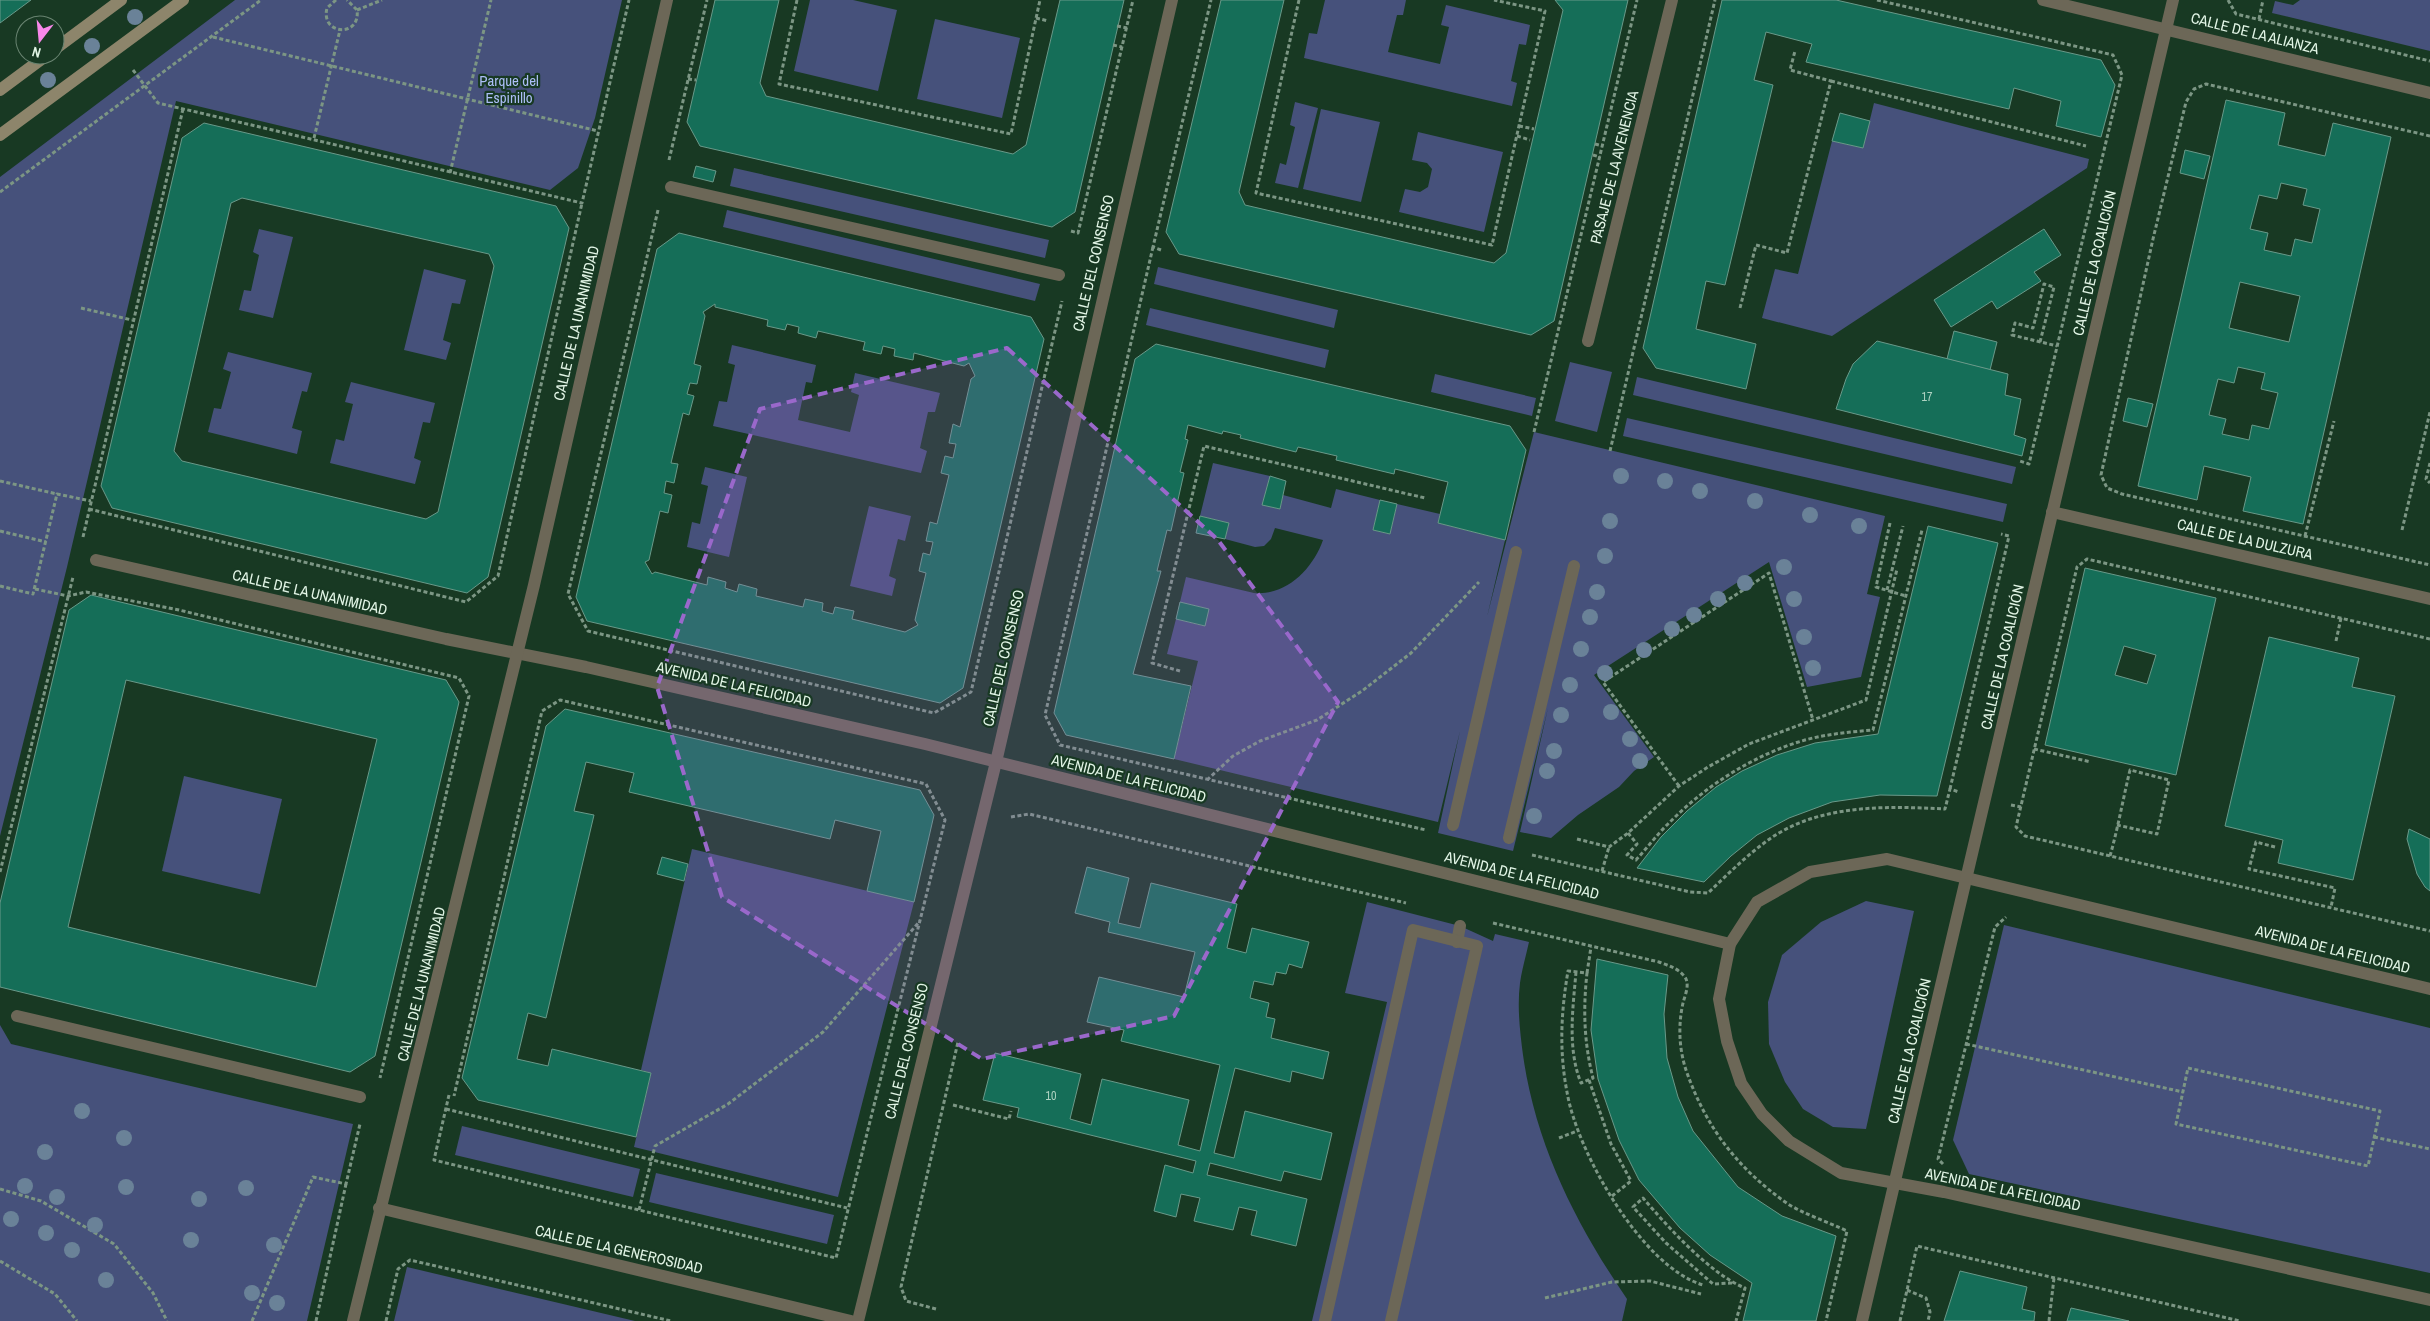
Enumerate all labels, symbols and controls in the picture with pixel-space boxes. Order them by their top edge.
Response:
street label: CALLE DE LA ALIANZA [2189,7,2322,59]
north arrow [15,15,65,65]
text: N [30,43,43,62]
park label: Parque del Espinillo [479,70,539,108]
street label: PASAJE DE LA AVENENCIA [1585,87,1643,246]
street label: CALLE DE LA COALICIÓN [2067,188,2121,338]
street label: CALLE DEL CONSENSO [1067,193,1119,333]
street label: CALLE DE LA UNANIMIDAD [548,243,604,403]
house number: 17 [1922,389,1933,405]
street label: CALLE DE LA DULZURA [2175,513,2316,565]
street label: CALLE DE LA UNANIMIDAD [230,564,390,620]
street label: CALLE DE LA COALICIÓN [1975,582,2029,732]
street label: CALLE DEL CONSENSO [977,588,1029,728]
street label: AVENIDA DE LA FELICIDAD [653,656,814,712]
street label: AVENIDA DE LA FELICIDAD [1049,748,1208,807]
street label: AVENIDA DE LA FELICIDAD [1442,845,1601,904]
street label: CALLE DE LA UNANIMIDAD [392,904,450,1063]
street label: AVENIDA DE LA FELICIDAD [2253,919,2412,978]
street label: CALLE DE LA COALICIÓN [1882,976,1936,1126]
street label: CALLE DEL CONSENSO [879,981,933,1121]
house number: 10 [1046,1088,1056,1104]
street label: AVENIDA DE LA FELICIDAD [1922,1162,2083,1216]
street label: CALLE DE LA GENEROSIDAD [533,1219,705,1279]

